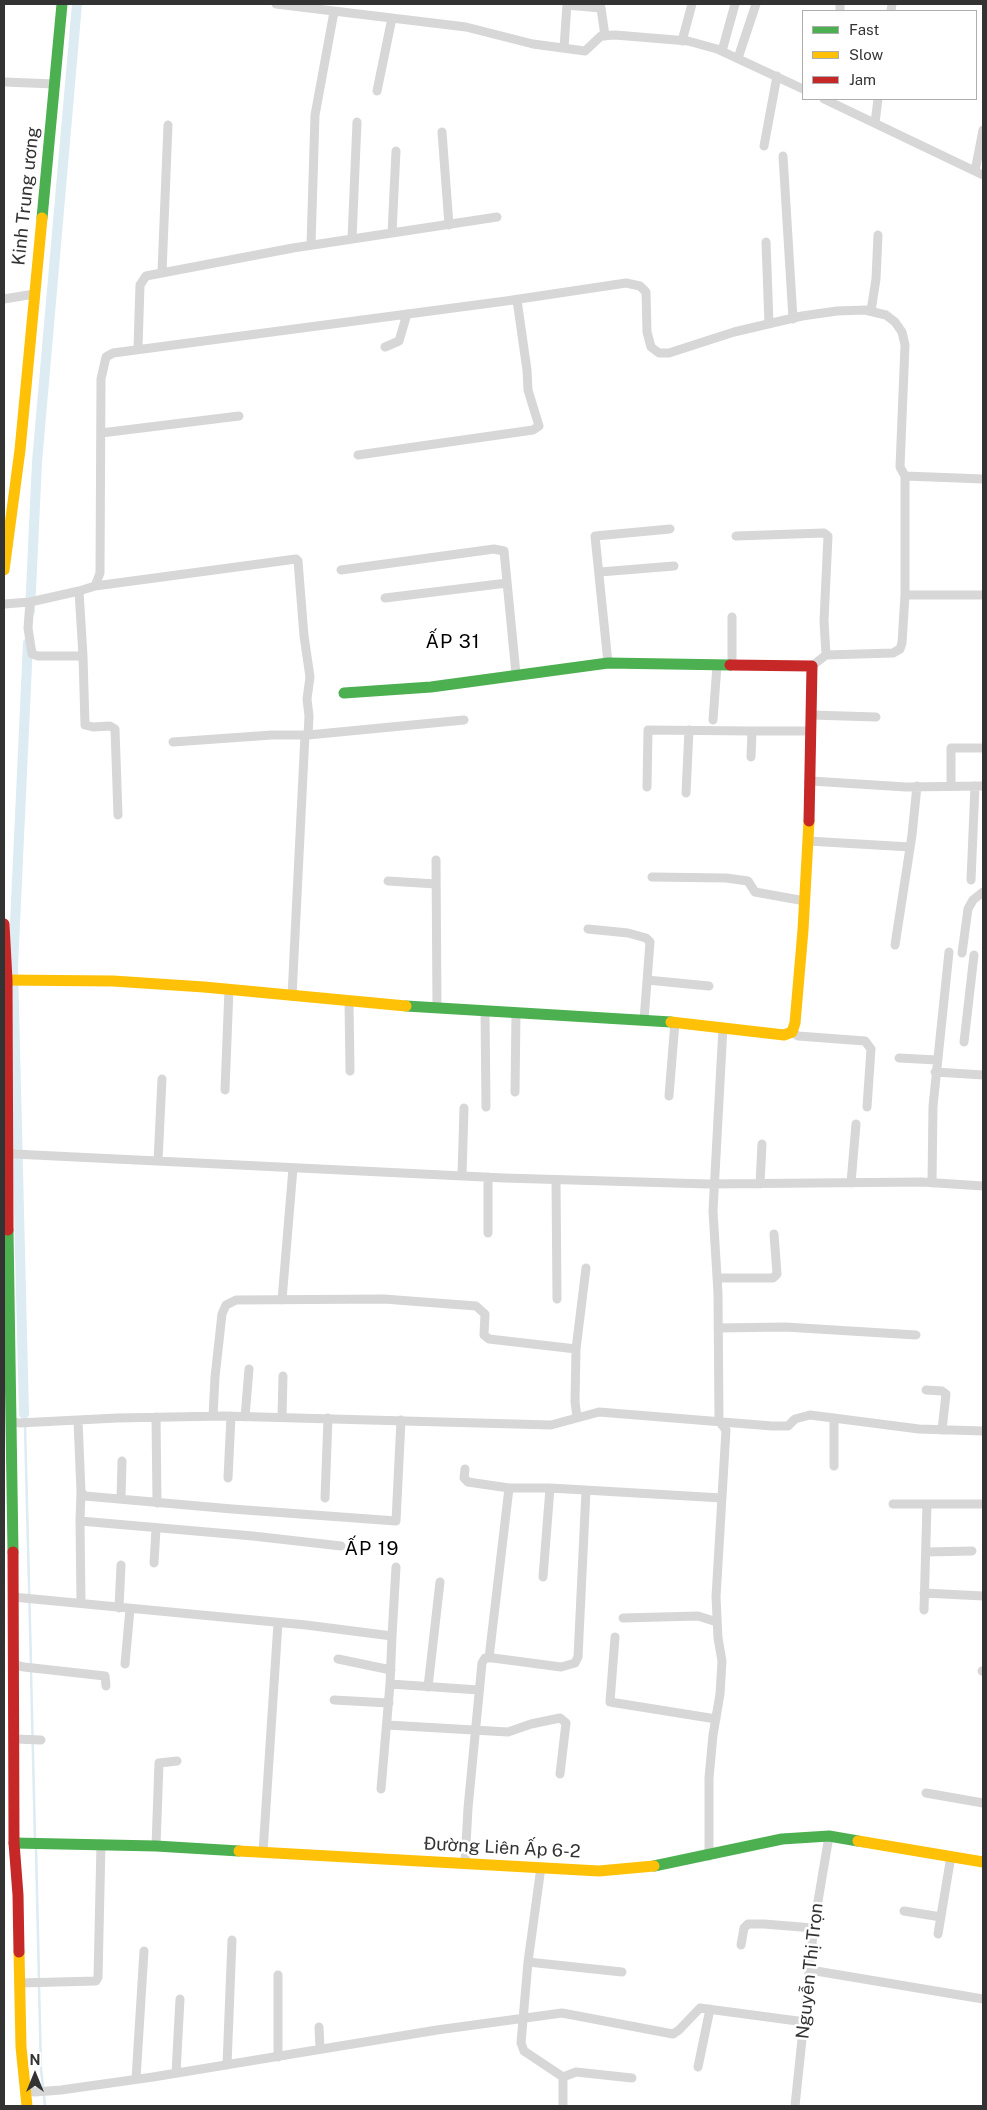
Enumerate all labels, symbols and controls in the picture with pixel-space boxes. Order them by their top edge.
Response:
legend [802,10,977,100]
text: Fast [849,21,879,38]
text: Slow [849,46,883,63]
text: Jam [849,71,876,88]
street label: Kinh Trung ương [8,126,44,266]
district label: ẤP 31 [425,631,481,653]
district label: ẤP 19 [344,1538,400,1560]
street label: Đường Liên Ấp 6-2 [423,1833,581,1863]
street label: Nguyễn Thị Trọn [792,1902,828,2040]
north arrow [10,2050,60,2100]
text: N [30,2052,40,2068]

